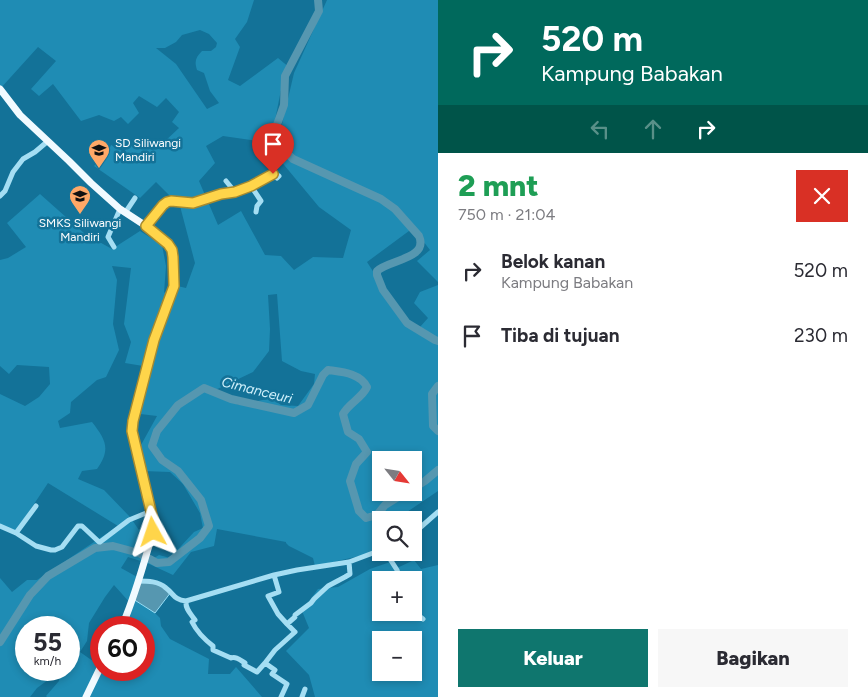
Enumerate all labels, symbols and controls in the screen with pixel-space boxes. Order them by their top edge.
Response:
text: 520 m [541,18,643,60]
icon: right [458,20,523,85]
text: Kampung Babakan [541,60,723,87]
icon: left [586,115,614,143]
icon: ahead [639,115,667,143]
icon: right [692,115,720,143]
pin [252,123,294,174]
icon: arrive [259,130,287,158]
place label: SD Siliwangi Mandiri [115,136,181,164]
school or university icon: SD Siliwangi Mandiri [87,138,111,169]
text: 2 mnt [458,167,539,204]
button: close [796,170,848,222]
school or university icon: SMKS Siliwangi Mandiri [68,184,92,215]
text: 750 m · 21:04 [458,205,555,224]
place label: SMKS Siliwangi Mandiri [39,216,121,244]
text: Belok kanan [501,250,605,273]
icon: right [458,257,486,285]
text: 520 m [793,259,848,282]
text: Kampung Babakan [501,273,633,292]
icon: arrive [458,322,486,350]
text: Tiba di tujuan [501,324,620,347]
text: 230 m [794,324,848,347]
water label: Cimanceuri [220,373,295,408]
north arrow [372,451,422,501]
map controls [372,451,422,681]
position arrow [126,505,178,557]
button: search [372,511,422,561]
button: + [372,571,422,621]
speed limit sign: 60 [90,616,155,681]
text: 55 [33,627,62,657]
button: Keluar [458,629,648,687]
button: Bagikan [658,629,848,687]
button: − [372,631,422,681]
text: km/h [34,654,61,668]

